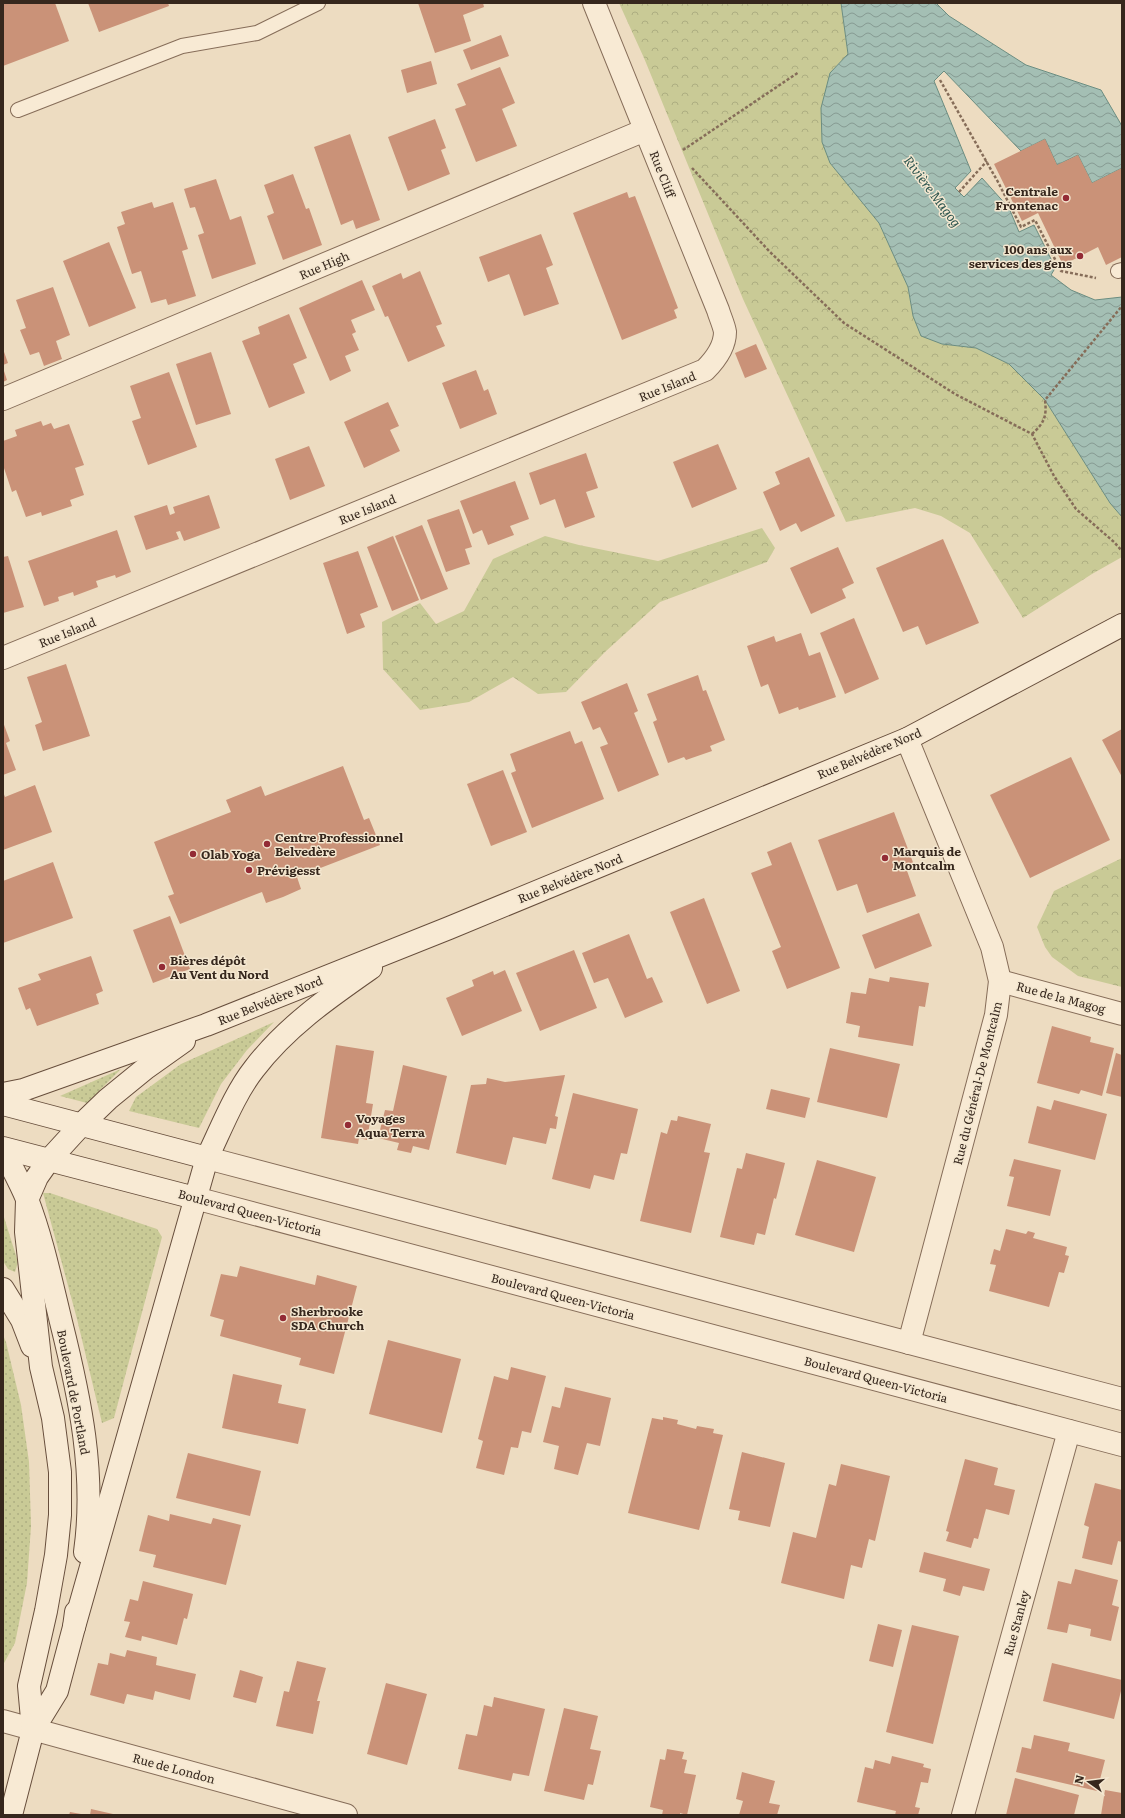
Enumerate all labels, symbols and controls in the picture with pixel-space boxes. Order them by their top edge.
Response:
street label: Rue Cliff [645,148,681,202]
water label: Rivière Magog [900,151,966,231]
place label: Centrale Frontenac [995,182,1058,214]
marker: Centrale Frontenac [1061,193,1071,203]
place label: 100 ans aux services des gens [969,240,1073,272]
street label: Rue High [296,246,352,284]
marker: 100 ans aux services des gens [1075,251,1085,261]
street label: Rue Island [636,366,699,406]
street label: Rue Island [336,489,399,529]
street label: Rue Island [36,612,99,652]
street label: Rue Belvédère Nord [814,723,925,783]
place label: Centre Professionnel Belvedère [275,828,404,860]
marker: Centre Professionnel Belvedère [262,839,272,849]
place label: Marquis de Montcalm [893,842,961,874]
place label: Olab Yoga [201,845,261,863]
street label: Rue Belvédère Nord [515,848,626,907]
marker: Olab Yoga [188,849,198,859]
marker: Marquis de Montcalm [880,853,890,863]
place label: Prévigesst [257,861,321,879]
marker: Prévigesst [244,865,254,875]
place label: Bières dépôt Au Vent du Nord [170,951,269,983]
marker: Bières dépôt Au Vent du Nord [157,962,167,972]
street label: Rue Belvédère Nord [215,970,326,1029]
street label: Rue de la Magog [1014,976,1108,1018]
street label: Rue du Général-De Montcalm [948,999,1006,1167]
place label: Voyages Aqua Terra [356,1109,425,1141]
marker: Voyages Aqua Terra [343,1120,353,1130]
street label: Boulevard Queen-Victoria [176,1184,324,1240]
street label: Boulevard Queen-Victoria [489,1268,637,1324]
place label: Sherbrooke SDA Church [291,1302,364,1334]
marker: Sherbrooke SDA Church [278,1313,288,1323]
street label: Boulevard de Portland [53,1328,95,1457]
street label: Boulevard Queen-Victoria [802,1351,950,1407]
street label: Rue Stanley [999,1588,1033,1658]
street label: Rue de London [131,1748,217,1788]
north arrow [1069,1762,1109,1802]
text: N [1069,1773,1087,1786]

